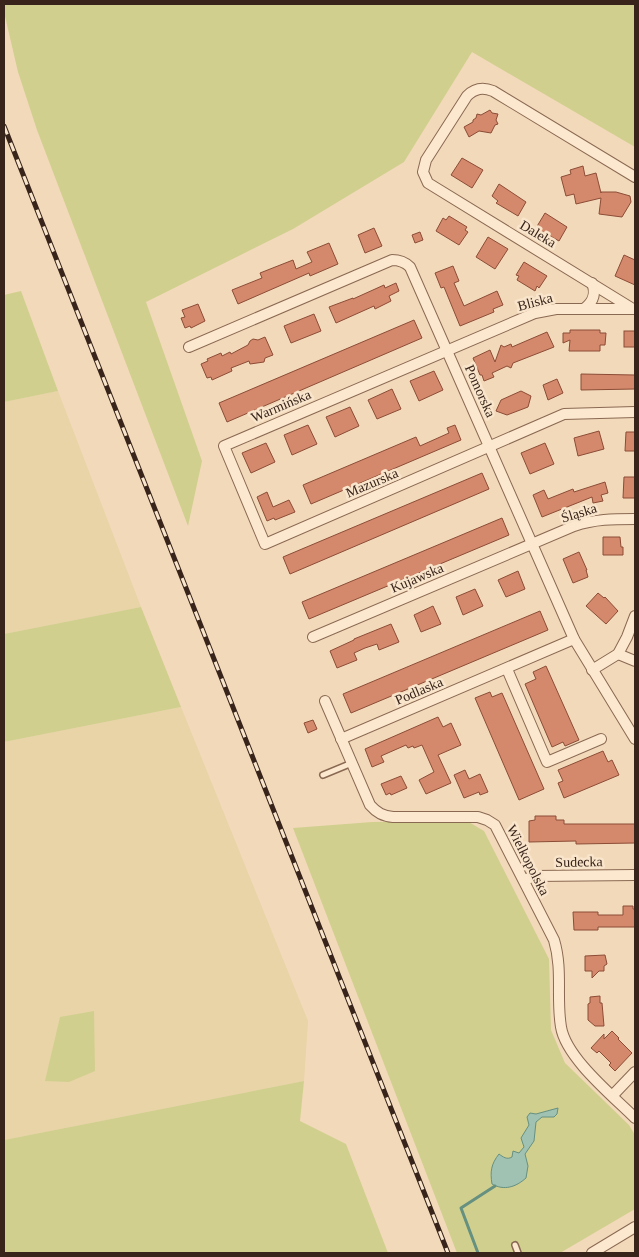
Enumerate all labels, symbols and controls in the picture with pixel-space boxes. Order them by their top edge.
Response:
street label: Daleka [517,217,560,251]
street label: Bliska [516,290,555,314]
street label: Pomorska [462,362,499,420]
street label: Warmińska [249,386,314,425]
street label: Mazurska [344,465,401,501]
street label: Śląska [559,499,599,526]
street label: Kujawska [388,560,446,596]
street label: Podlaska [393,674,446,708]
street label: Wielkopolska [504,822,553,898]
street label: Sudecka [555,854,604,870]

